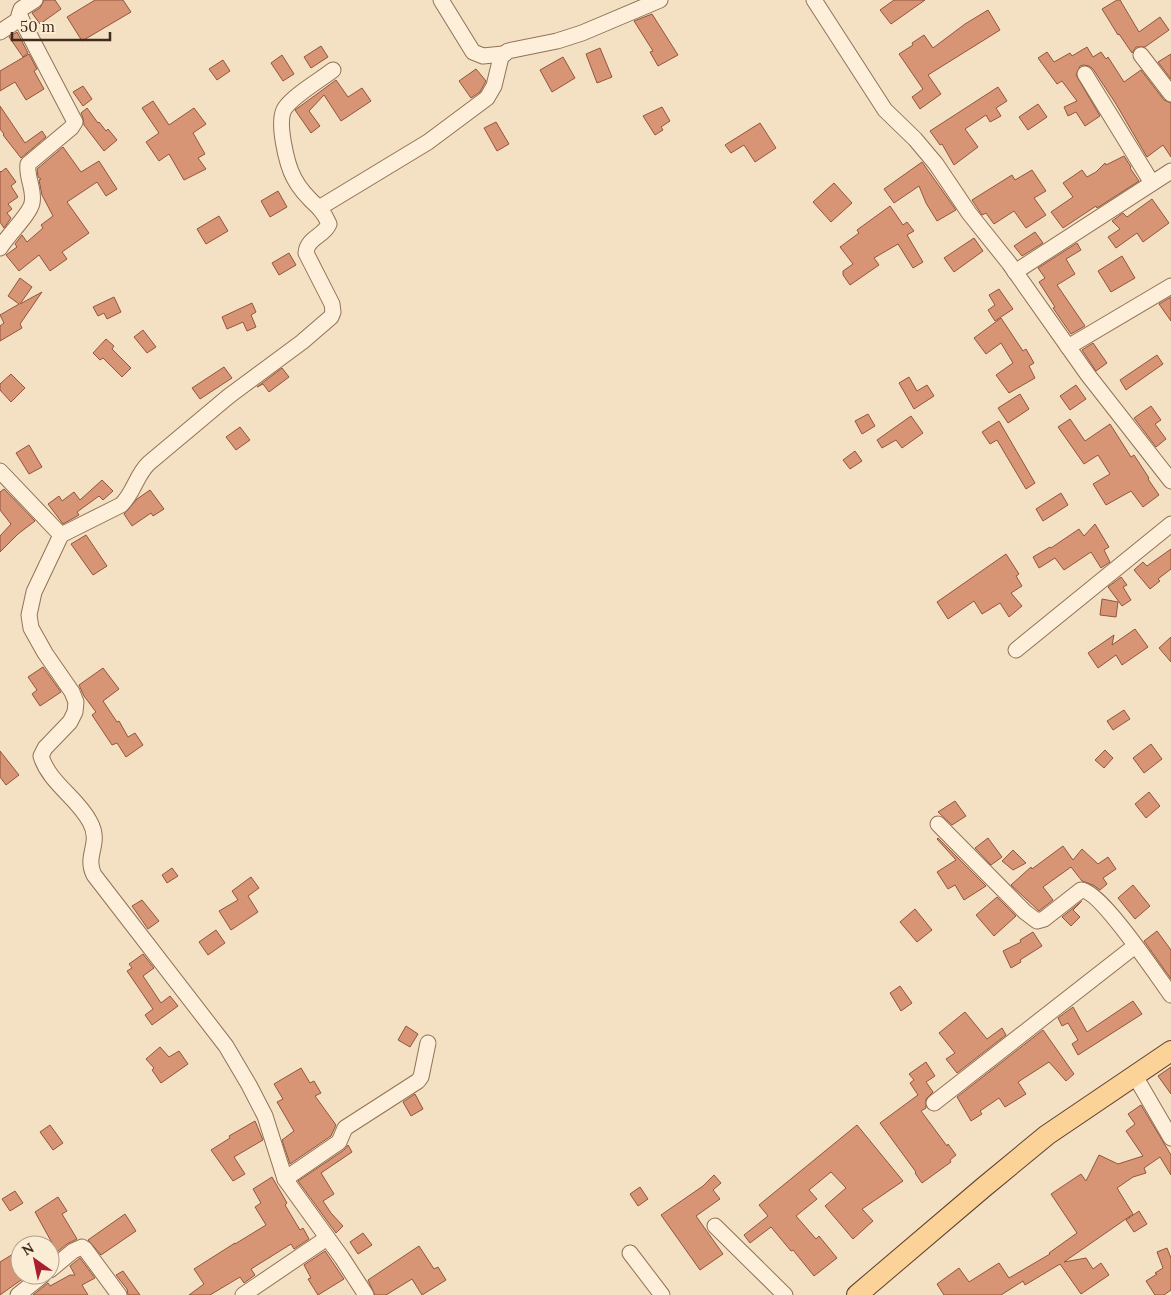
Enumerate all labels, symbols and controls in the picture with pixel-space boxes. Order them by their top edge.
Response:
scale bar [12,10,110,42]
text: 50 m [20,17,55,36]
north arrow [10,1235,60,1285]
text: N [18,1239,38,1260]

